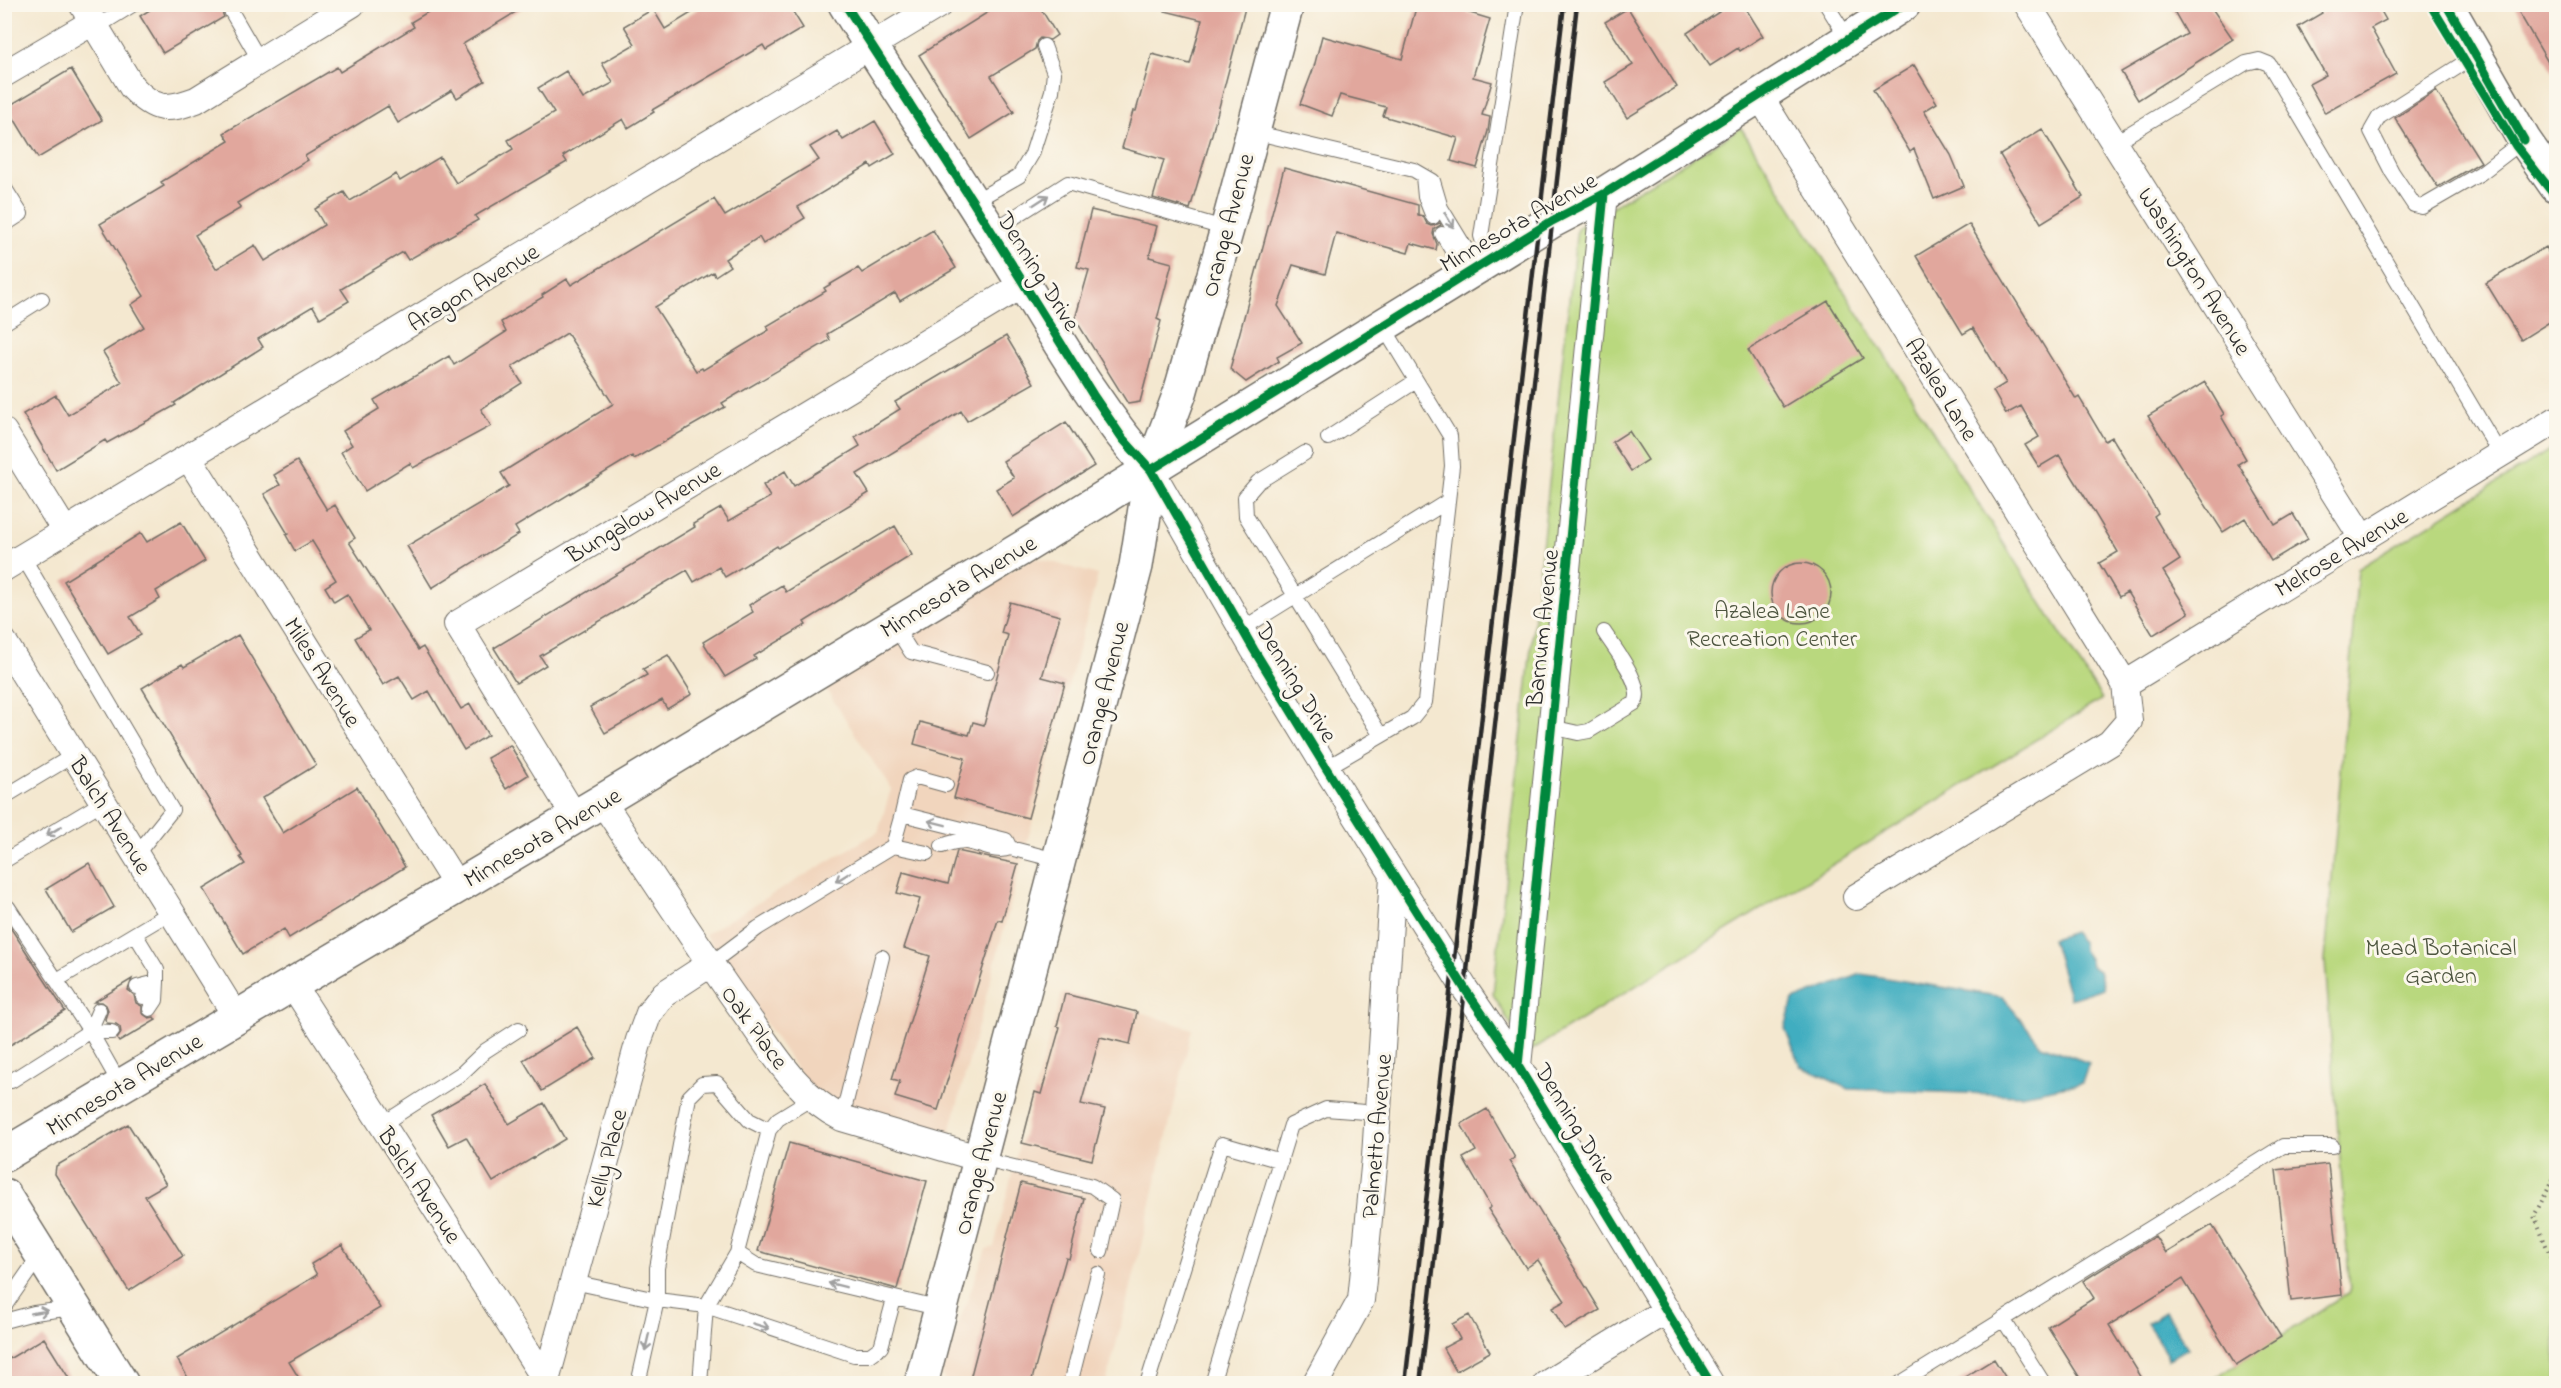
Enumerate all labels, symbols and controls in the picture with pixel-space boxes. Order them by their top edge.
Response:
street label: Orange Avenue [1193,150,1265,301]
street label: Minnesota Avenue [1434,165,1605,284]
street label: Washington Avenue [2127,182,2259,363]
one-way arrow [1032,194,1049,207]
street label: Denning Drive [986,205,1088,339]
one-way arrow [1444,211,1455,229]
street label: Aragon Avenue [402,236,547,342]
street label: Azalea Lane [1894,332,1986,449]
street label: Bungalow Avenue [559,454,729,575]
street label: Melrose Avenue [2269,500,2416,608]
street label: Minnesota Avenue [875,527,1044,649]
street label: Barnum Avenue [1519,547,1570,710]
park label: Azalea Lane Recreation Center [1687,595,1858,658]
street label: Miles Avenue [273,612,369,735]
street label: Denning Drive [1245,616,1345,750]
street label: Orange Avenue [1071,618,1140,769]
street label: Balch Avenue [58,750,159,882]
street label: Minnesota Avenue [458,780,629,899]
one-way arrow [928,816,947,828]
one-way arrow [46,826,63,838]
one-way arrow [835,871,852,883]
park label: Mead Botanical Garden [2365,932,2517,995]
street label: Oak Place [711,979,796,1078]
street label: Minnesota Avenue [41,1025,210,1147]
street label: Palmetto Avenue [1354,1052,1403,1220]
street label: Denning Drive [1524,1057,1624,1191]
street label: Orange Avenue [946,1088,1018,1239]
street label: Kelly Place [578,1105,639,1212]
street label: Balch Avenue [366,1120,469,1252]
one-way arrow [828,1278,847,1290]
one-way arrow [29,1307,49,1318]
one-way arrow [751,1321,770,1332]
one-way arrow [641,1332,652,1351]

